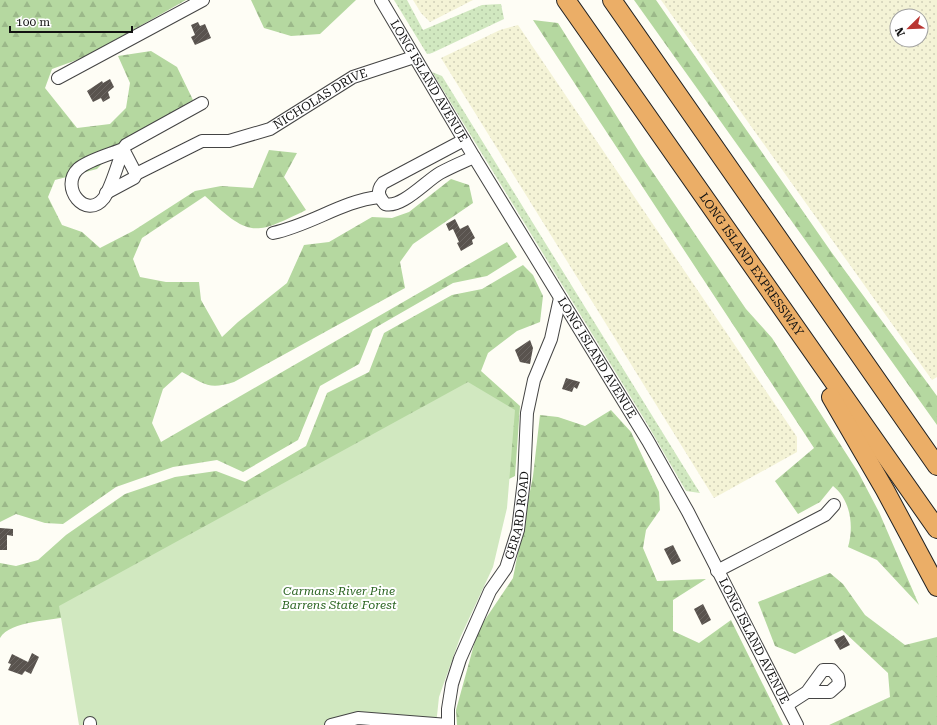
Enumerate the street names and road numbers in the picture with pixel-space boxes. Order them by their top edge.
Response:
street label: LONG ISLAND AVENUE [387,17,470,144]
street label: NICHOLAS DRIVE [271,66,369,132]
street label: LONG ISLAND EXPRESSWAY [697,190,807,339]
street label: LONG ISLAND AVENUE [555,295,639,421]
street label: GERARD ROAD [502,471,531,561]
street label: LONG ISLAND AVENUE [716,576,792,706]

